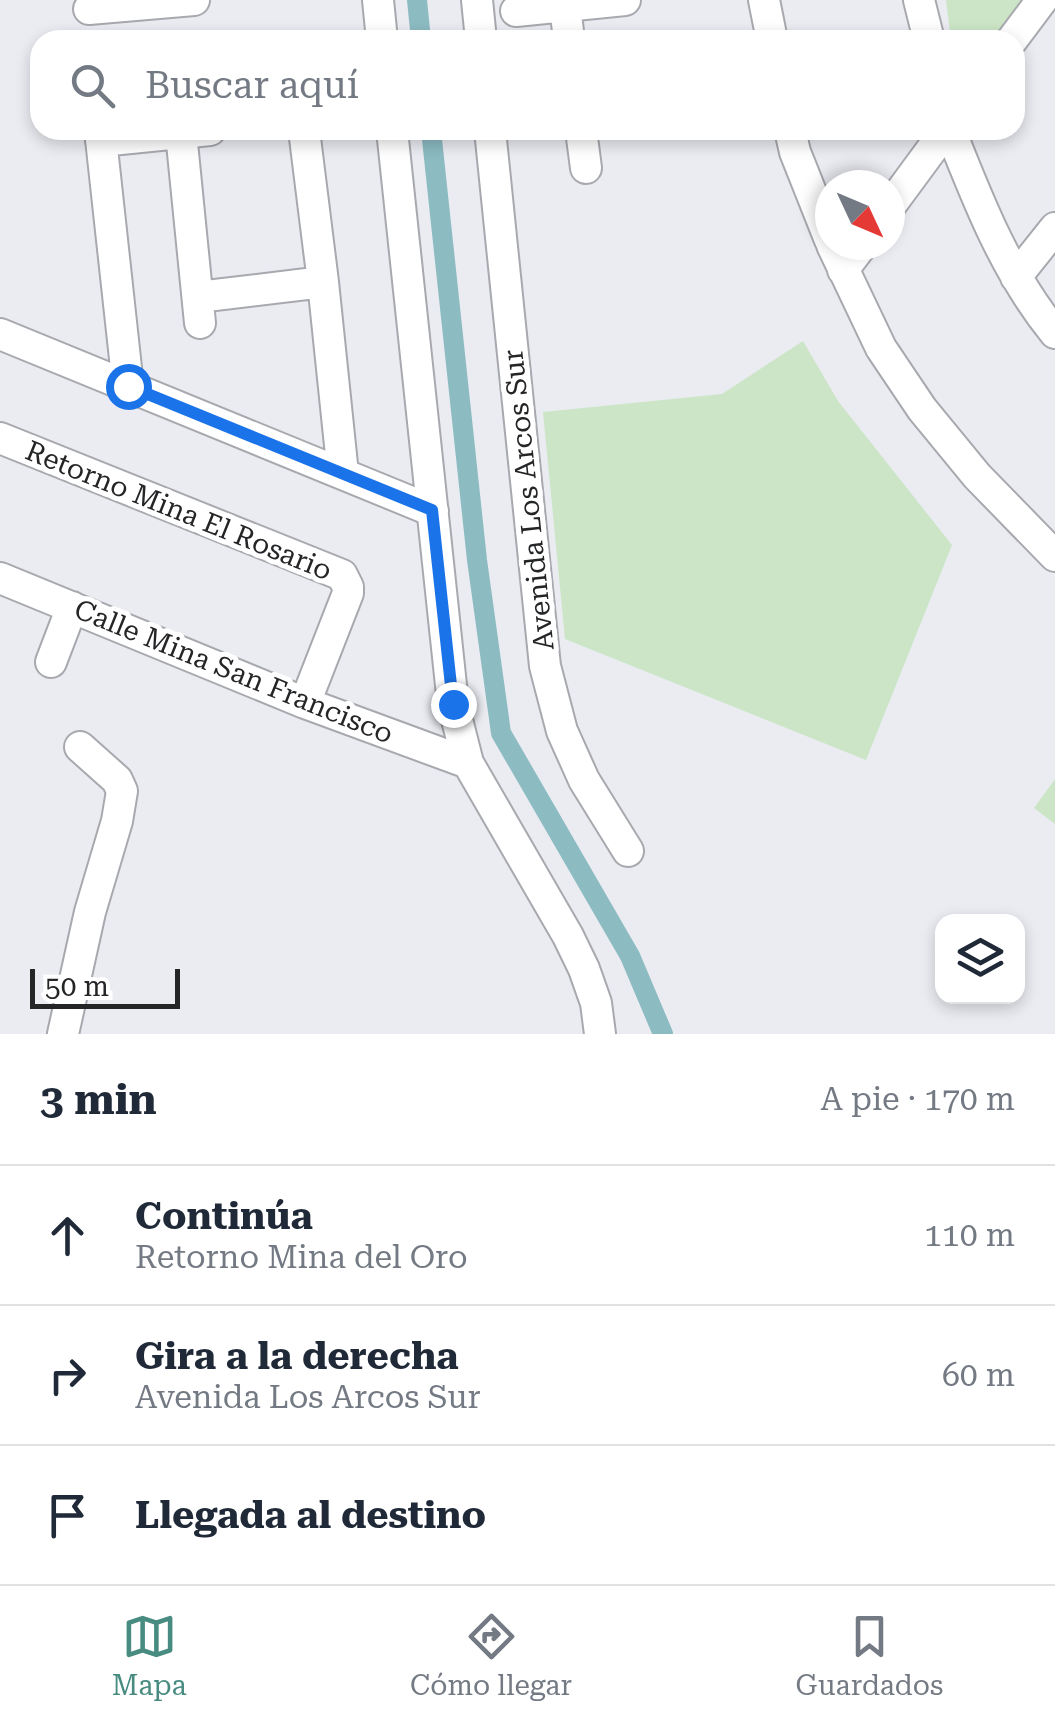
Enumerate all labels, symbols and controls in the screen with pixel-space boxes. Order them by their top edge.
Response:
search box [30,30,1025,140]
icon: search [65,58,120,113]
text: Buscar aquí [145,63,359,107]
north arrow [815,170,905,260]
street label: Avenida Los Arcos Sur [496,348,561,652]
route start [106,364,152,410]
street label: Retorno Mina El Rosario [21,434,337,587]
street label: Calle Mina San Francisco [70,592,398,751]
route end [431,682,477,728]
map controls [935,914,1025,1004]
button: layers [935,914,1025,1004]
scale bar [30,964,180,1008]
text: 50 m [45,970,109,1003]
text: 3 min [40,1075,157,1124]
text: A pie · 170 m [821,1080,1015,1118]
text: Continúa [135,1194,313,1238]
icon: ahead [40,1208,95,1263]
text: 110 m [924,1216,1015,1254]
text: Retorno Mina del Oro [135,1238,468,1276]
text: Gira a la derecha [135,1334,459,1378]
icon: right [40,1348,95,1403]
text: 60 m [942,1356,1015,1394]
text: Avenida Los Arcos Sur [135,1378,481,1416]
icon: arrive [40,1488,95,1543]
text: Llegada al destino [135,1493,486,1537]
tab: Mapa [112,1609,187,1702]
tab: Cómo llegar [410,1609,572,1702]
tab: Guardados [796,1609,943,1702]

